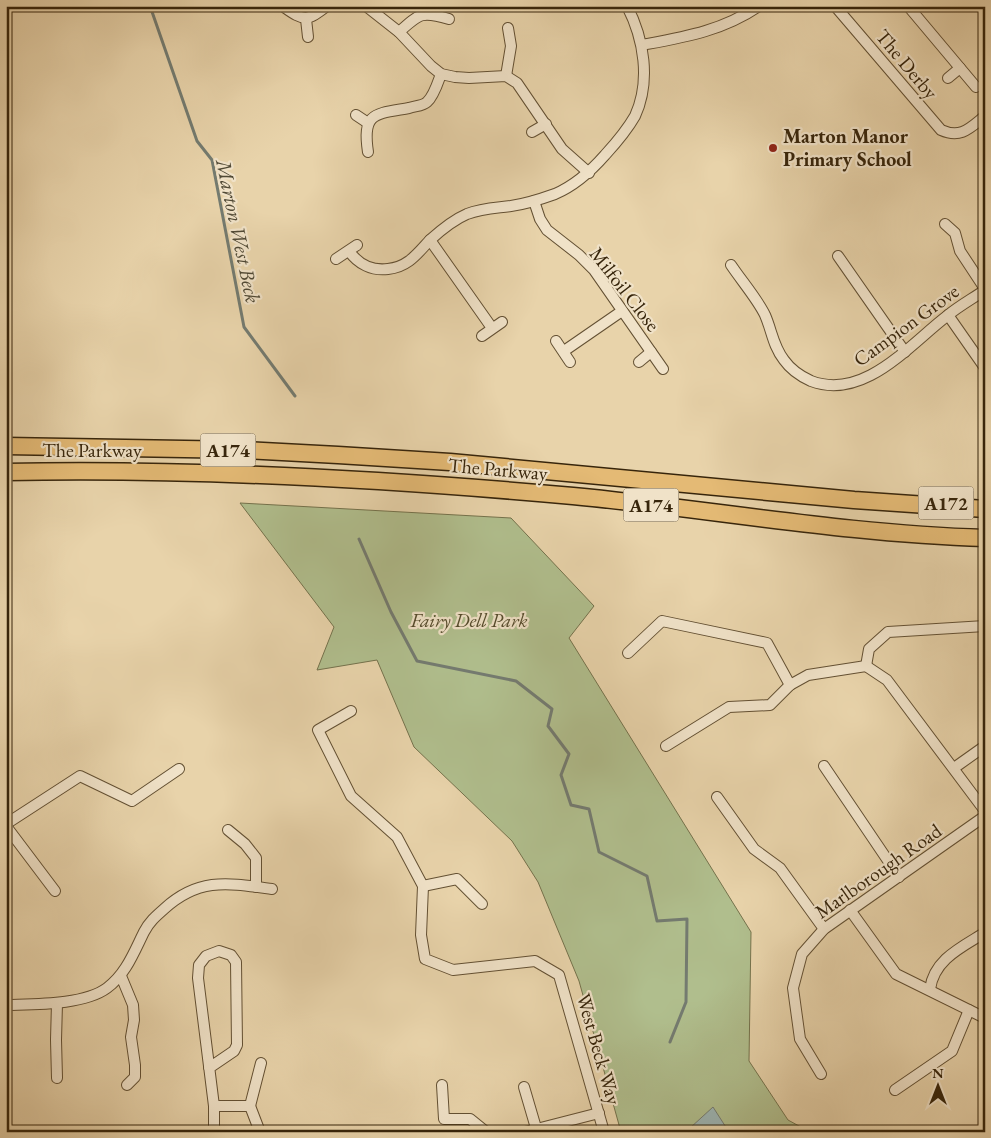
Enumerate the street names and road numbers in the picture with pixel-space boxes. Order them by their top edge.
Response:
street label: The Derby [870,24,944,105]
street label: Milfoil Close [584,241,666,337]
street label: Campion Grove [848,278,964,372]
road number: A174 [200,434,256,466]
street label: The Parkway [42,437,142,463]
street label: The Parkway [447,452,549,486]
road number: A172 [918,486,974,520]
road number: A174 [624,488,678,522]
street label: Marlborough Road [809,817,947,924]
street label: West Beck Way [571,990,627,1108]

